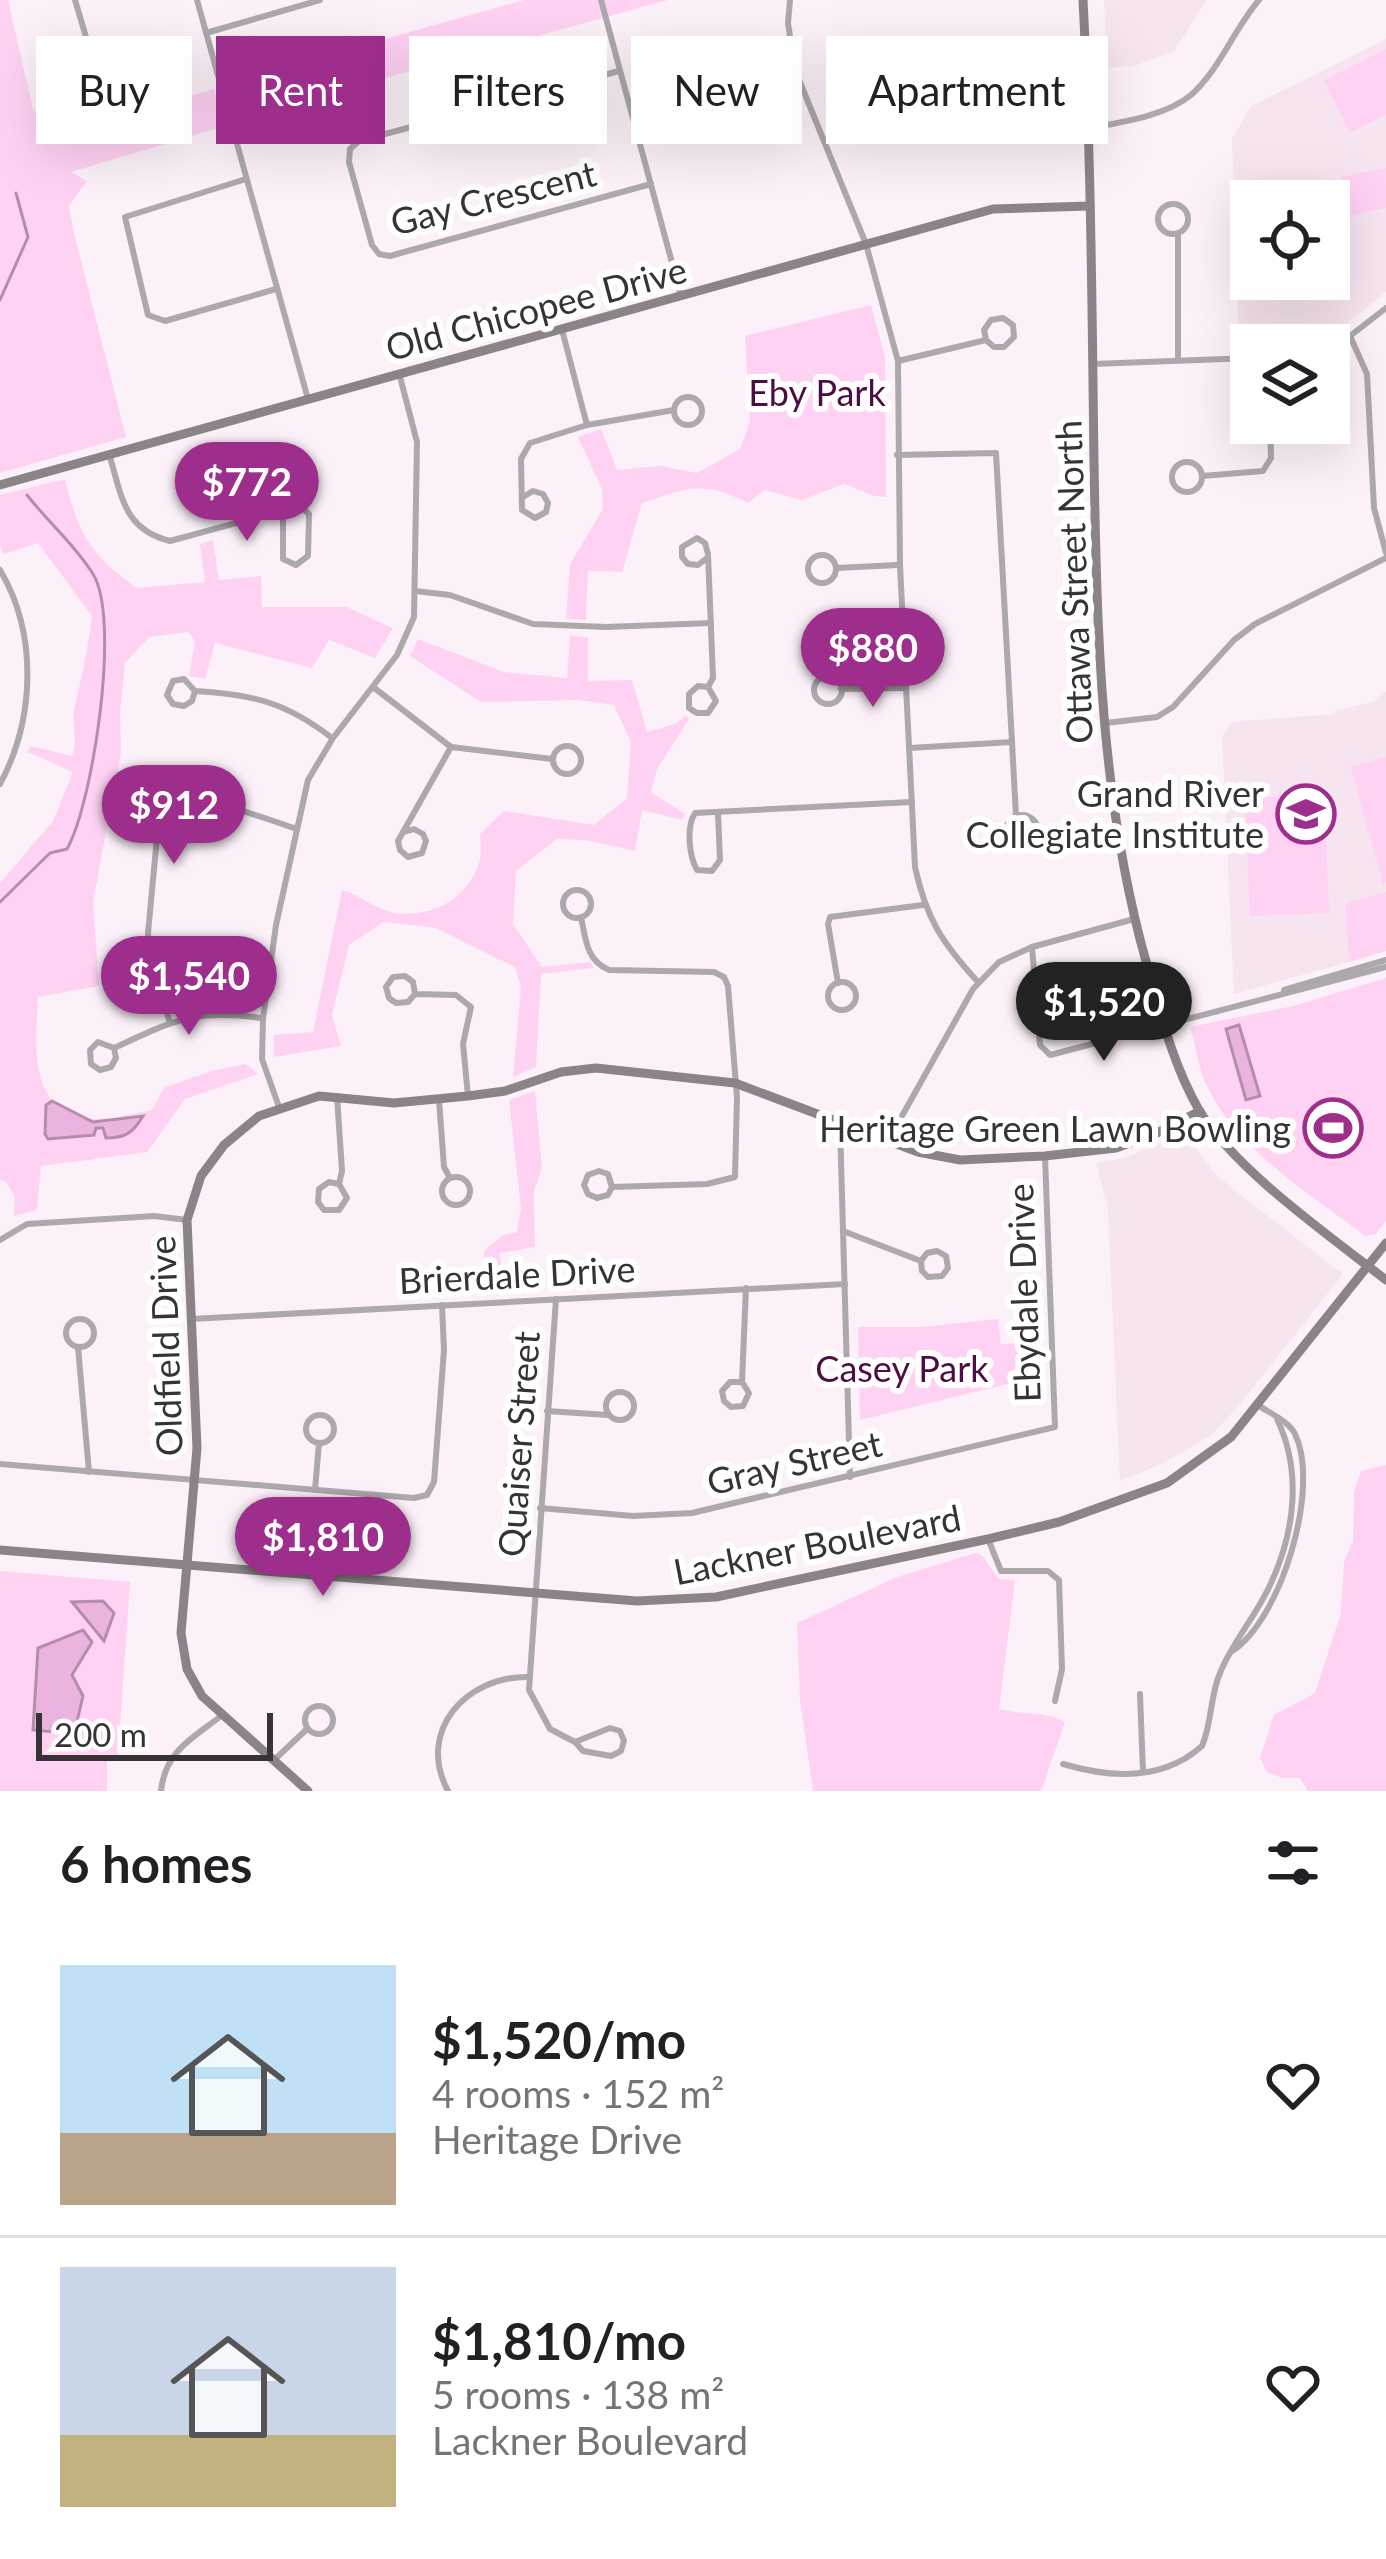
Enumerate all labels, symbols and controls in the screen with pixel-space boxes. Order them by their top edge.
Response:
chip: Buy [36,36,192,144]
chip: Rent [216,36,385,144]
chip: Filters [409,36,607,144]
chip: New [631,36,802,144]
chip: Apartment [826,36,1108,144]
street label: Gay Crescent [386,150,600,244]
map controls [1230,180,1350,444]
button: locate [1230,180,1350,300]
street label: Old Chicopee Drive [381,247,691,369]
button: layers [1230,324,1350,444]
park label: Eby Park [748,370,886,414]
street label: Ottawa Street North [1045,419,1101,745]
pin: $772 [176,442,318,544]
text: $772 [202,458,292,504]
pin: $880 [802,608,944,710]
text: $880 [828,624,918,670]
pin: $912 [103,765,245,867]
place label: Grand River Collegiate Institute [965,771,1264,856]
text: $912 [129,781,219,827]
school or university icon: Grand River Collegiate Institute [1275,783,1337,845]
pin: $1,540 [91,936,287,1038]
text: $1,540 [128,952,250,998]
pin: $1,520 [1006,962,1202,1064]
text: $1,520 [1043,978,1165,1024]
sports icon: Heritage Green Lawn Bowling [1302,1097,1364,1159]
place label: Heritage Green Lawn Bowling [819,1106,1291,1150]
street label: Ebydale Drive [997,1183,1049,1403]
street label: Oldfield Drive [139,1235,191,1457]
street label: Brierdale Drive [398,1246,636,1302]
street label: Quaiser Street [488,1330,548,1558]
park label: Casey Park [815,1346,989,1390]
street label: Gray Street [702,1421,886,1503]
street label: Lackner Boulevard [670,1495,964,1593]
pin: $1,810 [225,1497,421,1599]
text: $1,810 [262,1513,384,1559]
scale bar [36,1707,273,1760]
text: 200 m [54,1714,147,1754]
icon: filters [1260,1830,1326,1896]
text: 6 homes [60,1833,252,1894]
text: $1,520/mo [432,2009,686,2070]
icon: home [156,2013,300,2157]
icon: heart [1260,2052,1326,2118]
text: 4 rooms · 152 m² [432,2070,724,2116]
text: Heritage Drive [432,2116,682,2162]
text: $1,810/mo [432,2310,686,2371]
icon: home [156,2315,300,2459]
icon: heart [1260,2354,1326,2420]
text: 5 rooms · 138 m² [432,2371,724,2417]
text: Lackner Boulevard [432,2417,748,2463]

